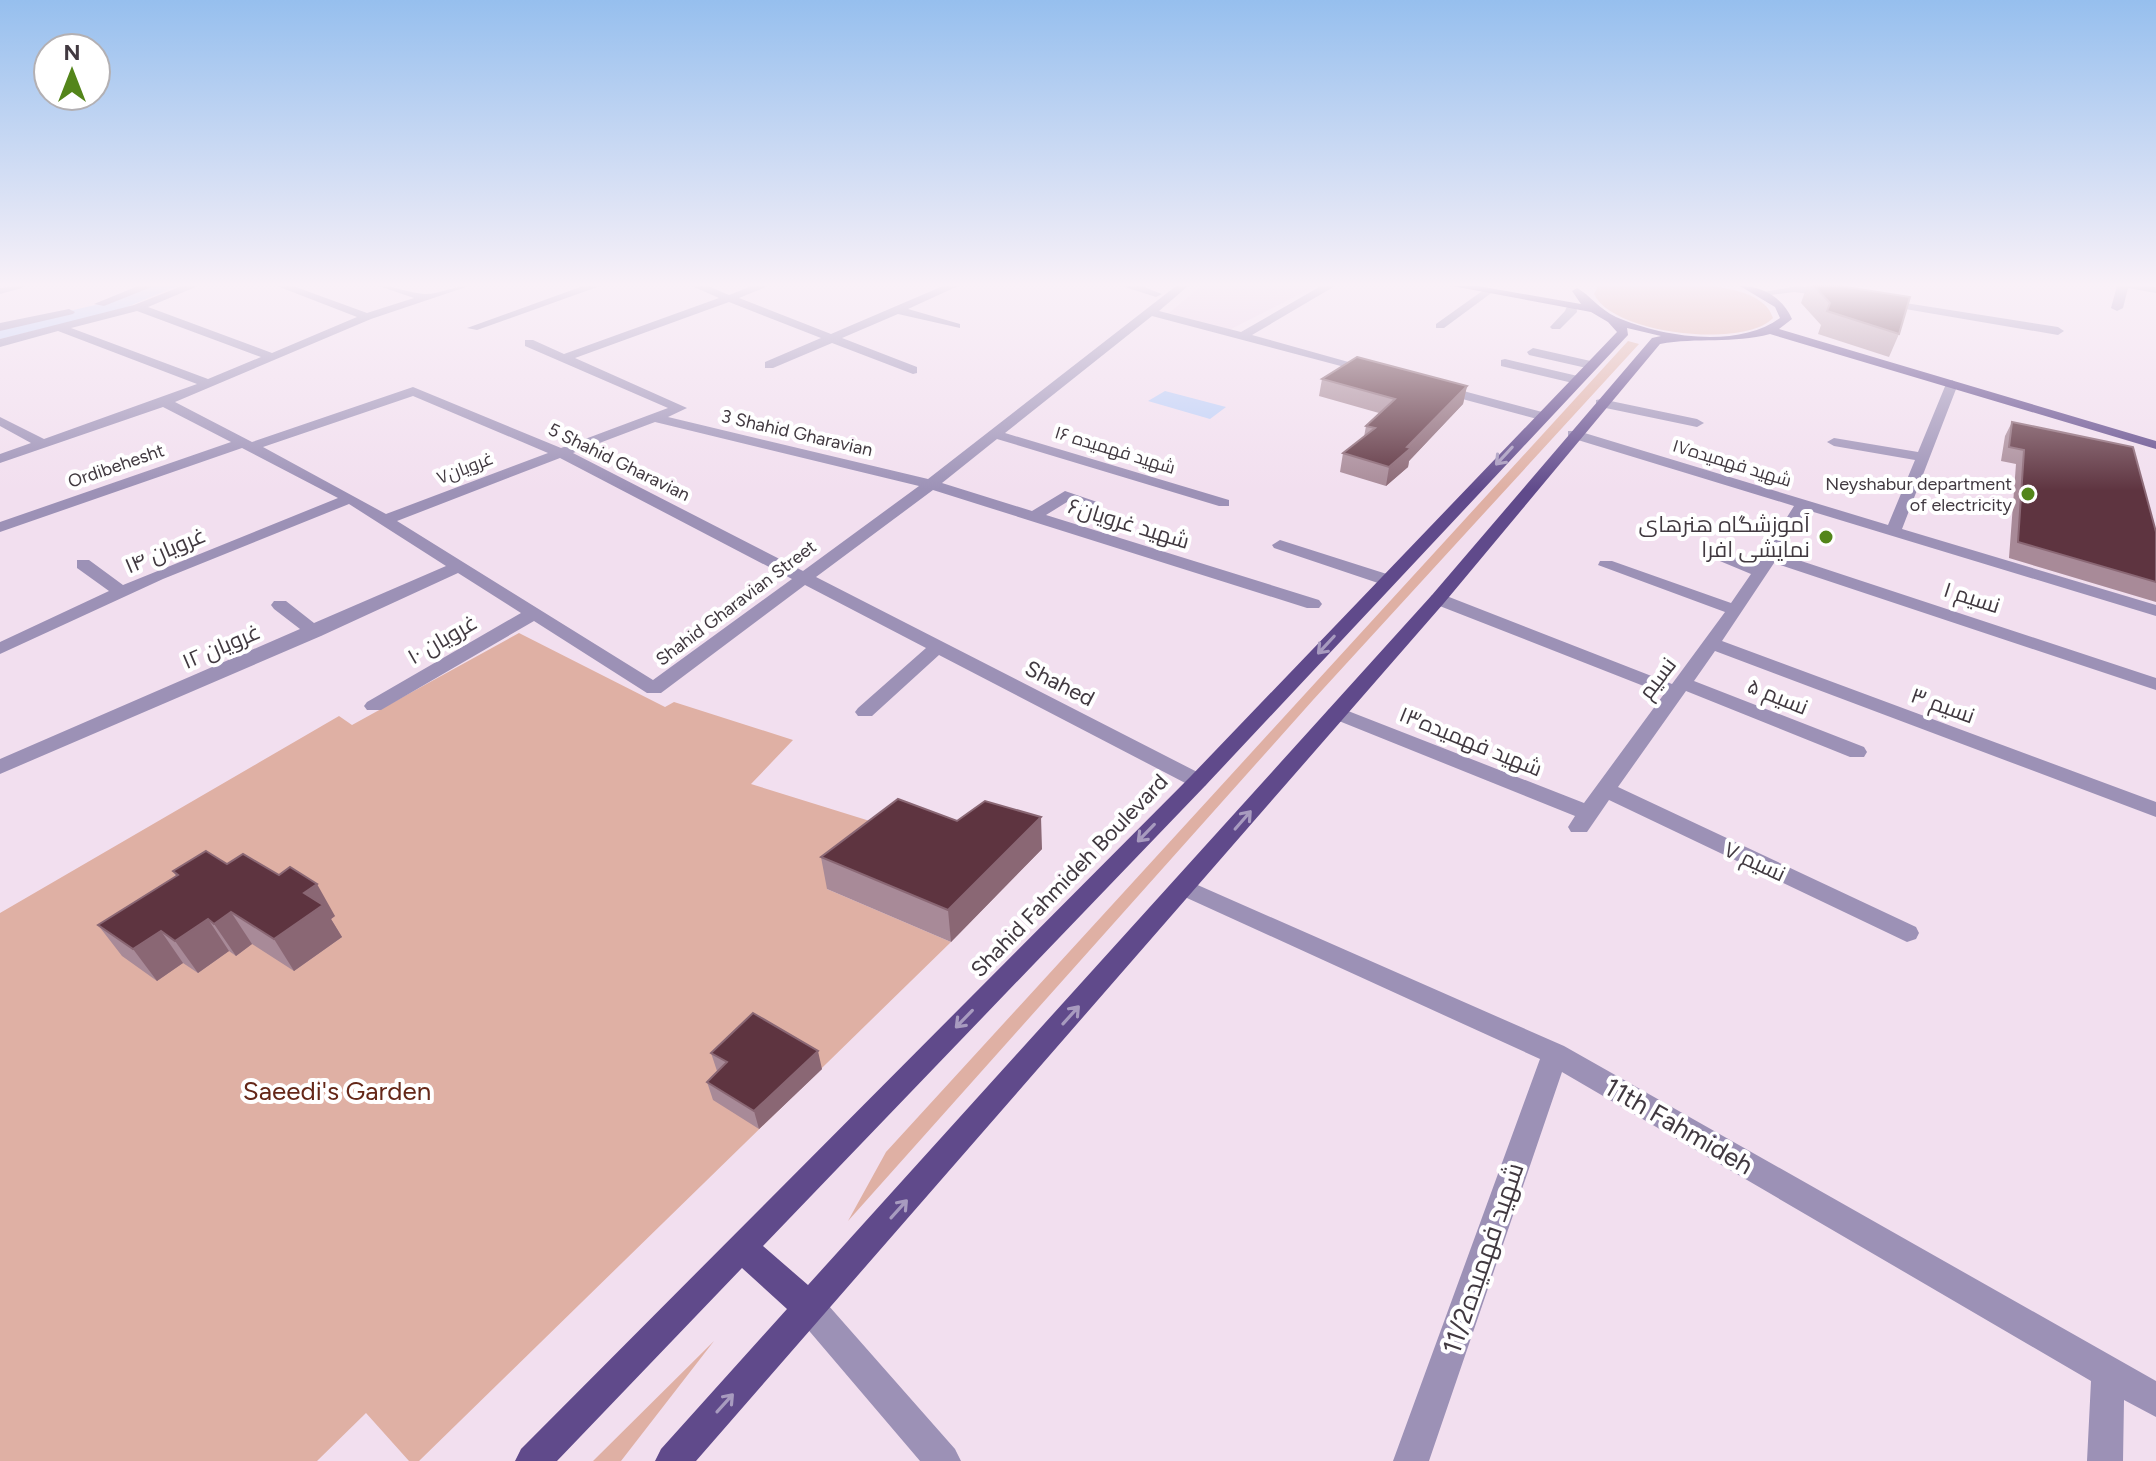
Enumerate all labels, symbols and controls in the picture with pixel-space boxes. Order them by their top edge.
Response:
north arrow [32,32,112,112]
text: N [63,39,81,66]
street label: 3 Shahid Gharavian [719,405,875,461]
street label: 5 Shahid Gharavian [544,418,694,506]
street label: شهید فهمیده ۱۶ [1052,421,1178,479]
street label: شهید فهمیده۱۷ [1670,434,1794,492]
street label: Ordibehesht [65,439,167,493]
one-way arrow [1494,446,1513,466]
street label: غرویان۷ [433,447,497,489]
place label: Neyshabur department of electricity [1825,473,2013,516]
marker: Neyshabur department of electricity [2019,485,2037,503]
street label: شهید غرویان۶ [1065,492,1193,555]
place label: آموزشگاه هنرهای نمایشی افرا [1639,511,1810,563]
street label: غرویان ۱۴ [121,521,210,580]
marker: آموزشگاه هنرهای نمایشی افرا [1817,528,1835,546]
street label: Shahid Gharavian Street [651,535,821,671]
street label: نسیم ۱ [1939,576,2004,621]
street label: غرویان ۱۰ [402,609,482,670]
street label: غرویان ۱۲ [178,618,264,675]
one-way arrow [1316,635,1335,655]
street label: نسیم [1633,652,1684,706]
street label: Shahed [1021,655,1099,712]
street label: نسیم ۵ [1743,672,1812,723]
street label: نسیم ۳ [1906,681,1978,731]
street label: شهید فهمیده۱۳ [1395,700,1546,782]
street label: Shahid Fahmideh Boulevard [965,768,1174,983]
one-way arrow [1234,810,1252,830]
one-way arrow [1137,823,1156,842]
street label: نسیم ۷ [1719,835,1790,889]
one-way arrow [1062,1005,1080,1025]
one-way arrow [955,1009,974,1028]
street label: 11th Fahmideh [1599,1071,1759,1181]
park label: Saeedi's Garden [243,1075,431,1107]
street label: شهید فهمیده11/2 [1435,1158,1531,1358]
one-way arrow [889,1199,907,1219]
one-way arrow [716,1393,734,1413]

